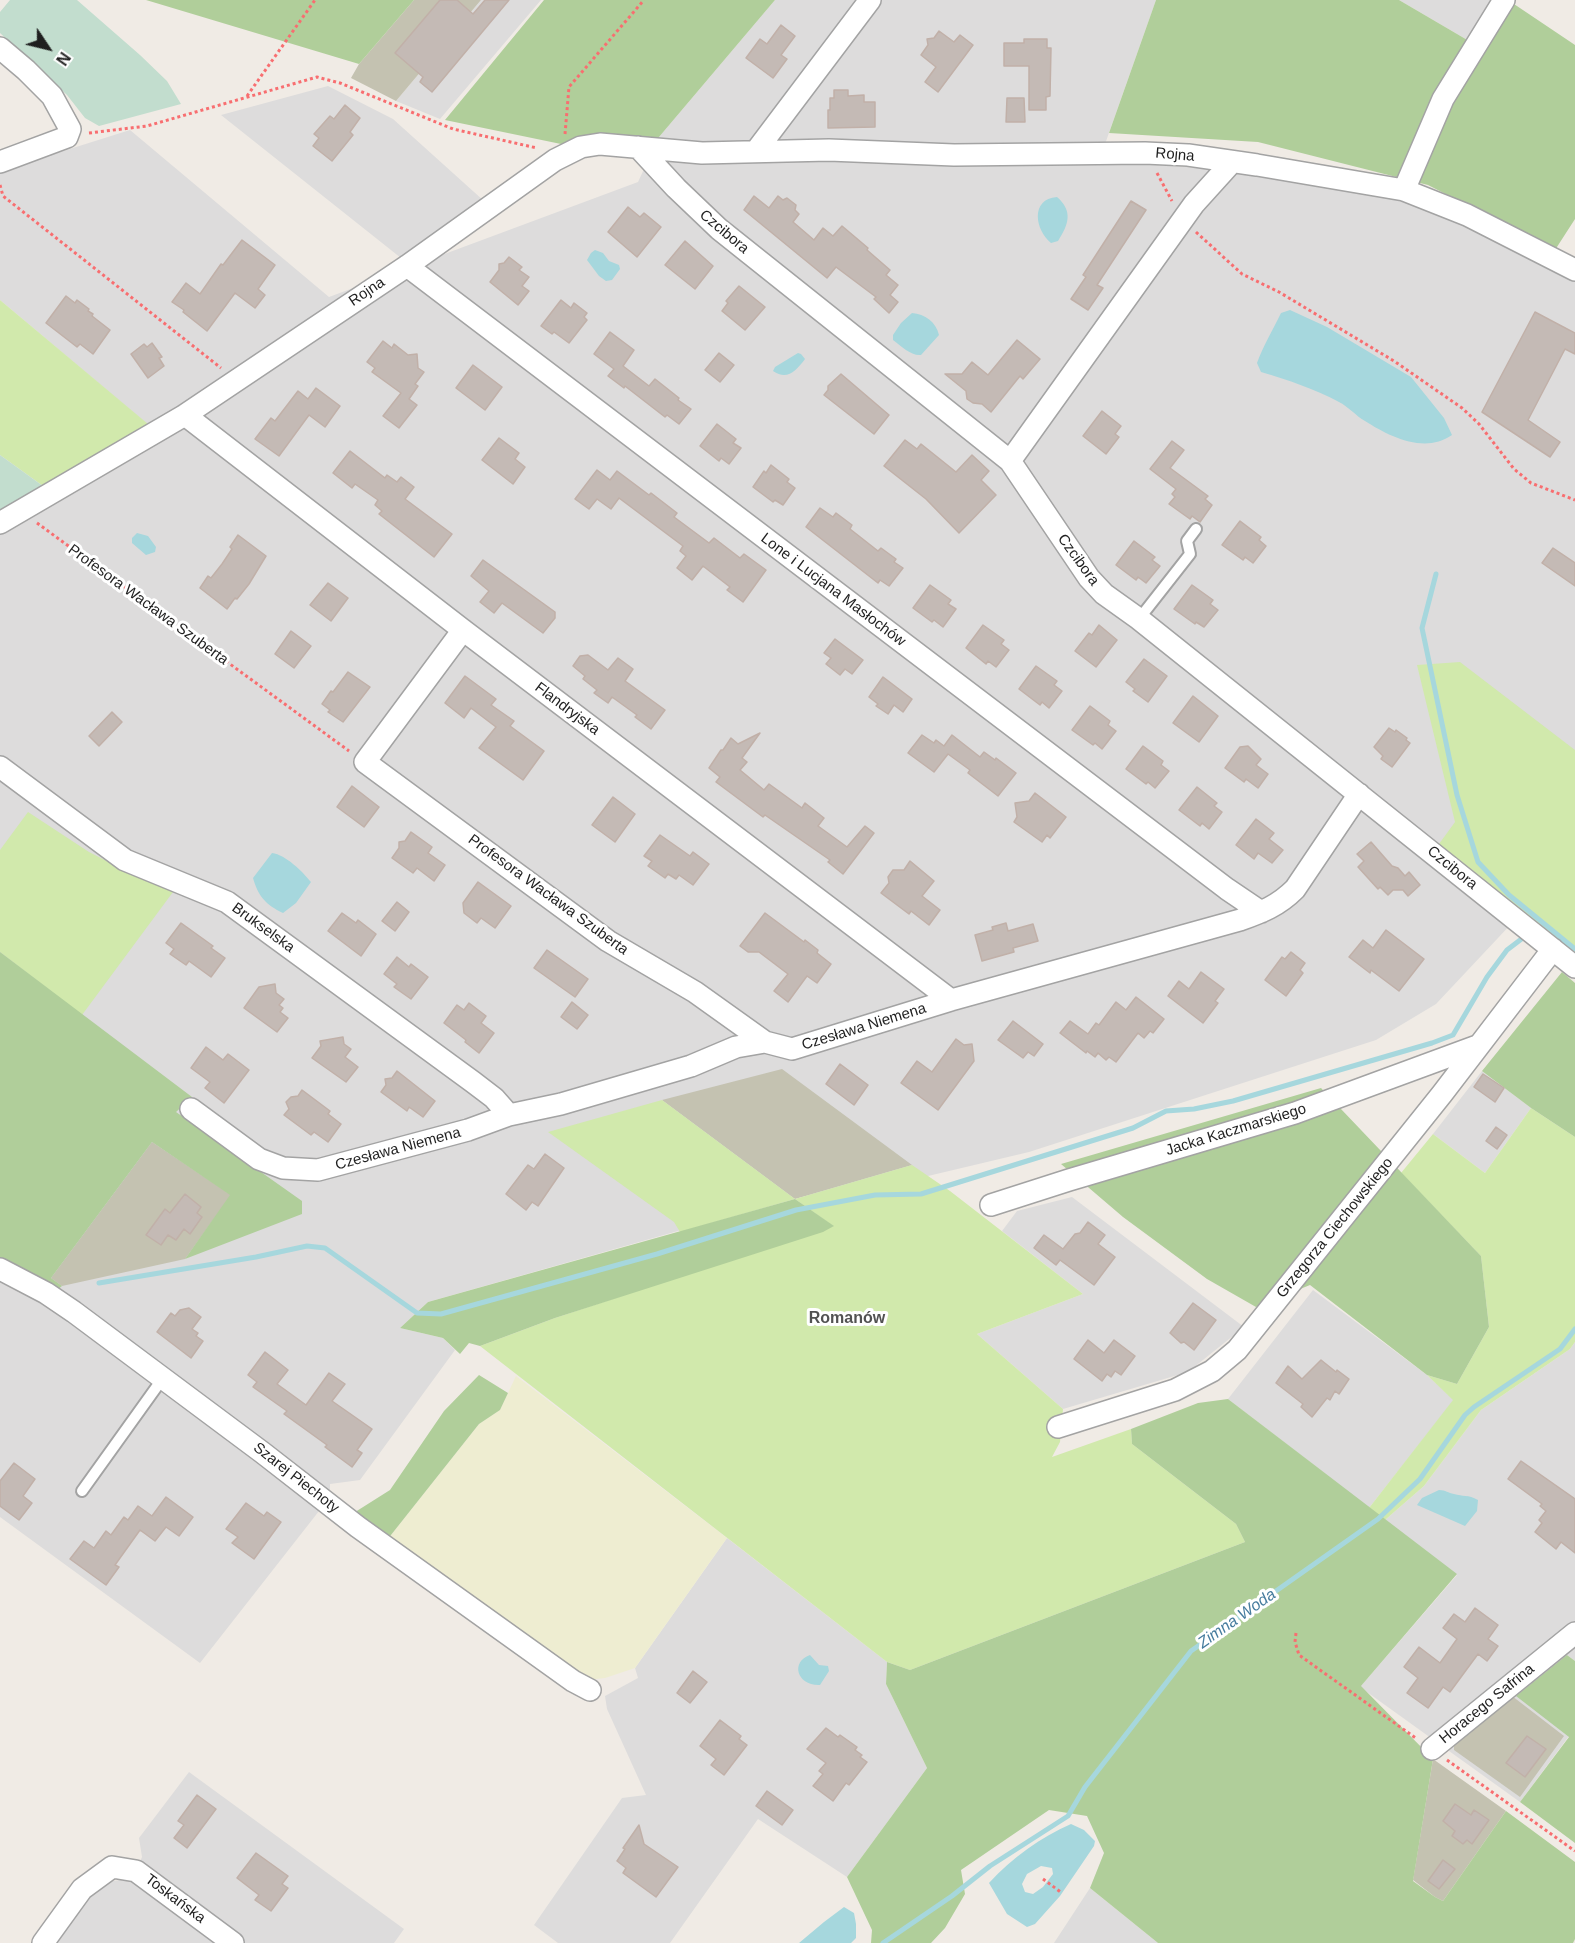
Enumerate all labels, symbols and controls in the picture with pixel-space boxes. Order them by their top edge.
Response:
north arrow [18,18,78,78]
text: N [53,49,73,68]
street label: Rojna [1155,144,1195,166]
street label: Czcibora [696,206,752,258]
street label: Rojna [346,274,388,310]
street label: Lone i Lucjana Masłochów [757,530,909,650]
street label: Czcibora [1053,531,1103,589]
street label: Profesora Wacława Szuberta [64,541,232,669]
street label: Flandryjska [531,679,603,739]
street label: Profesora Wacława Szuberta [464,831,632,959]
street label: Czcibora [1423,842,1481,894]
street label: Brukselska [228,899,298,957]
street label: Czesława Niemena [800,1000,928,1054]
street label: Jacka Kaczmarskiego [1164,1100,1308,1160]
street label: Czesława Niemena [333,1124,463,1174]
street label: Grzegorza Ciechowskiego [1273,1154,1397,1302]
district label: Romanów [809,1309,885,1329]
street label: Szarej Piechoty [249,1439,343,1517]
water label: Zimna Woda [1194,1585,1280,1653]
street label: Horacego Safrina [1436,1660,1538,1748]
street label: Toskańska [141,1870,209,1928]

